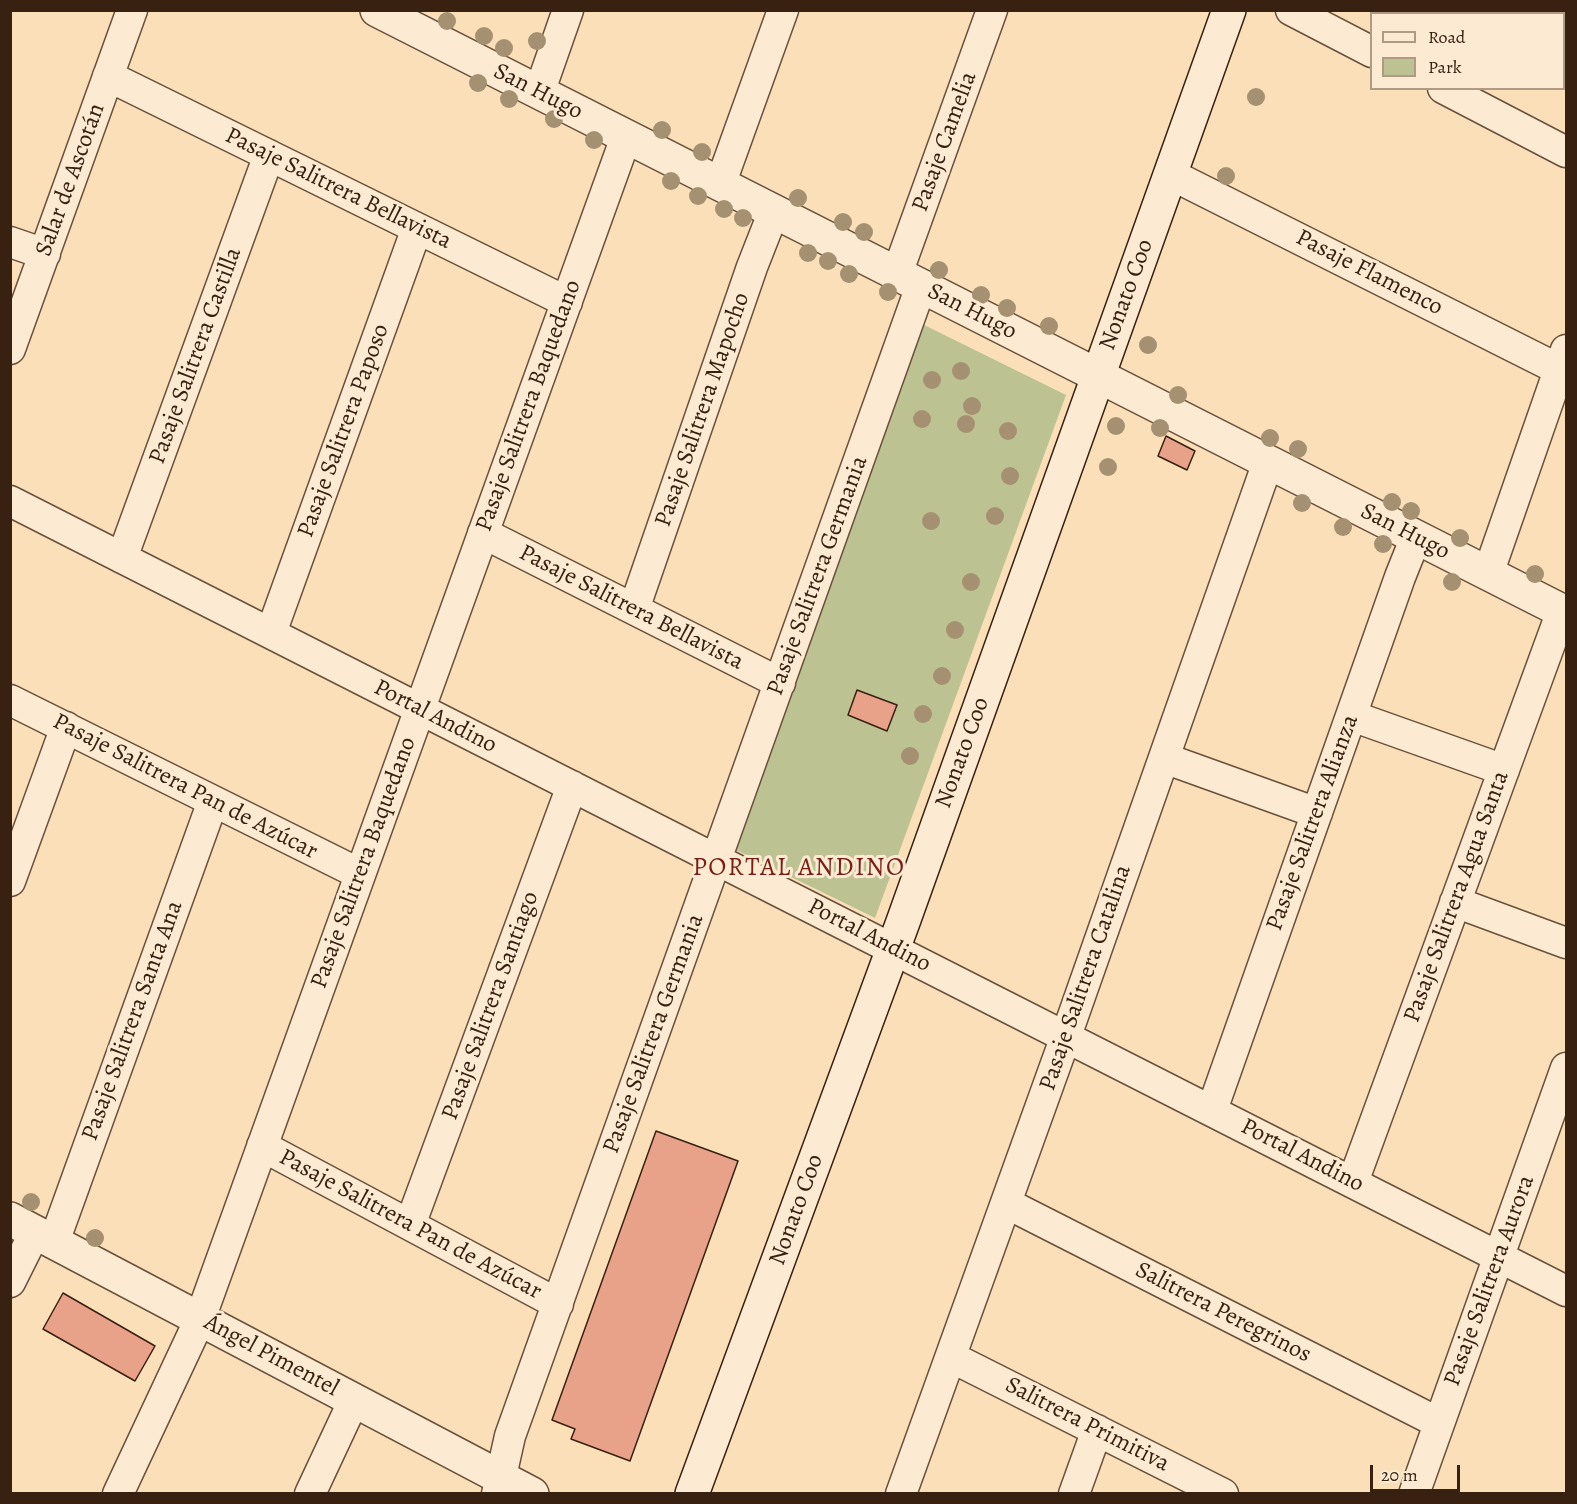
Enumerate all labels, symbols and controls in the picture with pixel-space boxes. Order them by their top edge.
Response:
legend [1370,12,1565,90]
text: Road [1428,25,1465,49]
text: Park [1428,55,1462,79]
street label: San Hugo [489,57,587,127]
street label: Pasaje Camelia [906,68,984,216]
street label: Salar de Ascotán [30,100,112,260]
street label: Pasaje Salitrera Bellavista [220,122,456,256]
street label: Pasaje Flamenco [1291,224,1447,322]
street label: Nonato Coo [1094,236,1160,354]
street label: Pasaje Salitrera Castilla [143,244,249,468]
street label: Pasaje Salitrera Baquedano [470,276,588,536]
street label: San Hugo [923,277,1021,347]
street label: Pasaje Salitrera Mapocho [649,289,757,531]
street label: Pasaje Salitrera Paposo [292,320,396,542]
street label: Pasaje Salitrera Germania [761,452,875,700]
street label: San Hugo [1356,497,1454,567]
street label: Pasaje Salitrera Bellavista [514,539,748,677]
street label: Portal Andino [369,674,501,760]
street label: Nonato Coo [930,694,996,812]
street label: Pasaje Salitrera Pan de Azúcar [48,708,322,866]
street label: Pasaje Salitrera Alianza [1261,711,1365,935]
street label: Pasaje Salitrera Baquedano [305,733,423,993]
street label: Pasaje Salitrera Agua Santa [1398,767,1516,1027]
district label: PORTAL ANDINO [693,853,905,885]
street label: Pasaje Salitrera Catalina [1034,861,1138,1095]
street label: Pasaje Salitrera Santiago [436,888,546,1124]
street label: Portal Andino [803,893,935,979]
street label: Pasaje Salitrera Santa Ana [76,897,190,1145]
street label: Pasaje Salitrera Germania [597,910,711,1158]
street label: Portal Andino [1236,1113,1368,1199]
street label: Pasaje Salitrera Pan de Azúcar [274,1143,546,1307]
street label: Nonato Coo [764,1151,830,1269]
street label: Pasaje Salitrera Aurora [1438,1172,1542,1390]
street label: Salitrera Peregrinos [1130,1256,1316,1370]
street label: Ángel Pimentel [199,1308,343,1404]
street label: Salitrera Primitiva [1000,1371,1174,1479]
scale bar [1373,1453,1463,1491]
text: 20 m [1381,1463,1418,1487]

